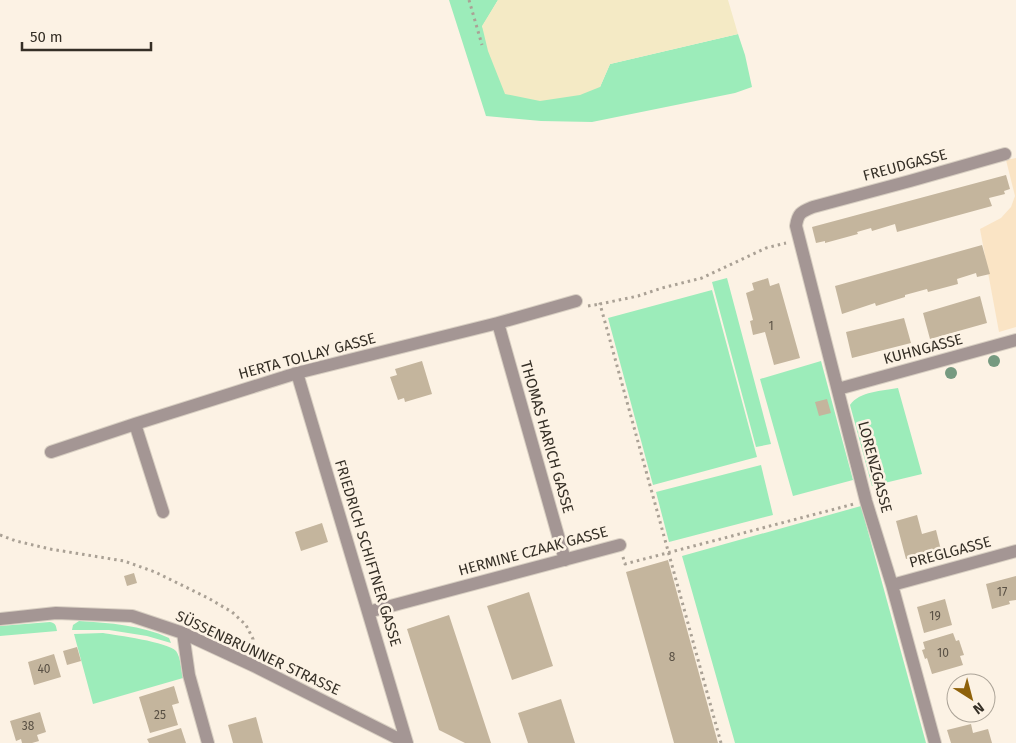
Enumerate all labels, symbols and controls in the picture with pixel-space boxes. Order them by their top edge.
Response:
scale bar [22,20,151,52]
text: 50 m [30,28,63,46]
street label: FREUDGASSE [861,145,949,185]
house number: 1 [768,319,774,333]
street label: HERTA TOLLAY GASSE [236,329,378,383]
street label: KUHNGASSE [881,330,965,368]
street label: THOMAS HARICH GASSE [517,359,577,515]
street label: LORENZGASSE [854,419,896,515]
street label: FRIEDRICH SCHIFTNER GASSE [331,457,405,649]
street label: HERMINE CZAAK GASSE [456,522,610,580]
street label: PREGLGASSE [907,532,993,572]
house number: 17 [997,585,1007,599]
street label: SÜSSENBRUNNER STRASSE [173,607,343,699]
house number: 19 [929,609,941,623]
house number: 10 [937,646,949,660]
house number: 8 [669,650,676,664]
house number: 40 [37,662,51,676]
north arrow [946,673,996,723]
text: N [970,699,987,718]
house number: 25 [154,708,166,722]
house number: 38 [22,719,35,733]

